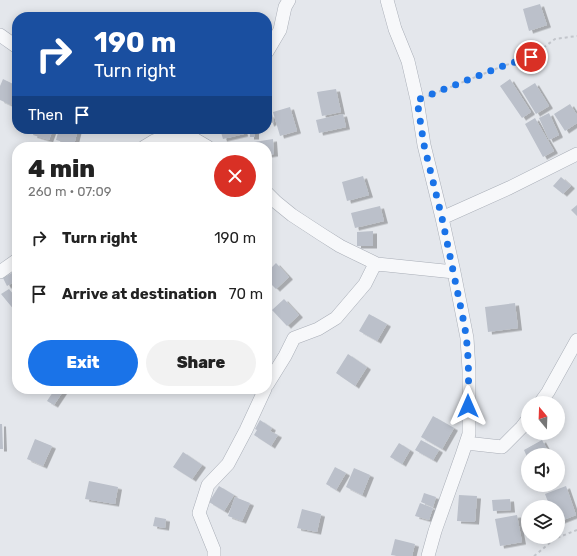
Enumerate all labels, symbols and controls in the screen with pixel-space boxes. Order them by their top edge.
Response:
text: 190 m [94,26,177,59]
icon: right [28,28,80,80]
pin [514,40,548,74]
icon: arrive [520,46,542,68]
text: Turn right [94,60,176,82]
icon: arrive [71,104,93,126]
text: Then [28,106,63,124]
text: 4 min [28,155,95,183]
button: close [214,155,256,197]
text: 260 m · 07:09 [28,184,111,199]
icon: right [28,227,50,249]
text: Turn right [62,229,137,247]
text: 190 m [214,229,256,247]
icon: arrive [28,283,50,305]
text: Arrive at destination [62,285,217,303]
text: 70 m [229,285,263,303]
button: Exit [28,340,138,386]
button: Share [146,340,256,386]
position arrow [447,385,489,427]
north arrow [521,396,565,440]
map controls [521,396,565,544]
button: sound [521,448,565,492]
button: layers [521,500,565,544]

